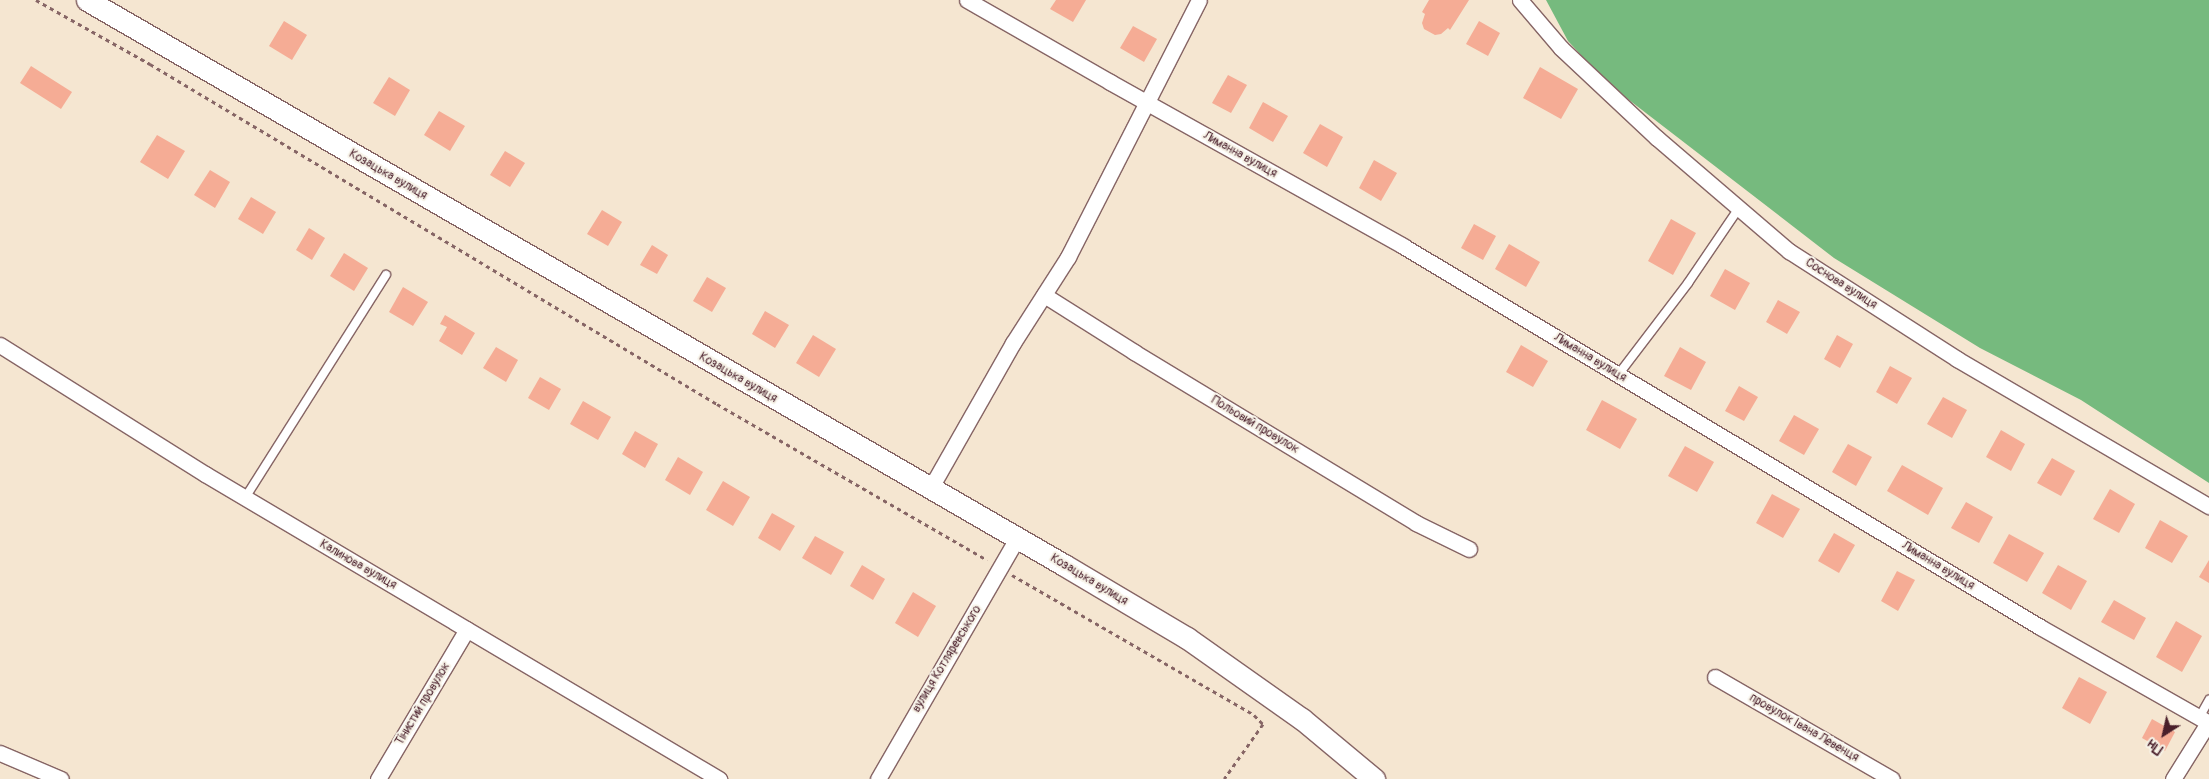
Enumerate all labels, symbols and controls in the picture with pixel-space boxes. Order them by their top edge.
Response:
street label: Лиманна вулиця [1201,129,1279,181]
street label: Козацька вулиця [346,147,430,203]
street label: Соснова вулиця [1803,256,1879,312]
street label: Лиманна вулиця [1551,331,1629,385]
street label: Козацька вулиця [696,350,780,406]
street label: Польовий провулок [1209,393,1301,457]
street label: Калинова вулиця [317,537,399,593]
street label: Лиманна вулиця [1899,539,1977,593]
street label: Козацька вулиця [1048,551,1130,609]
street label: вулиця Котляревського [909,603,985,715]
street label: Тінистий провулок [393,660,453,748]
street label: провулок Івана Левенця [1747,691,1861,765]
north arrow [2139,709,2189,759]
text: Пн [2144,735,2166,758]

